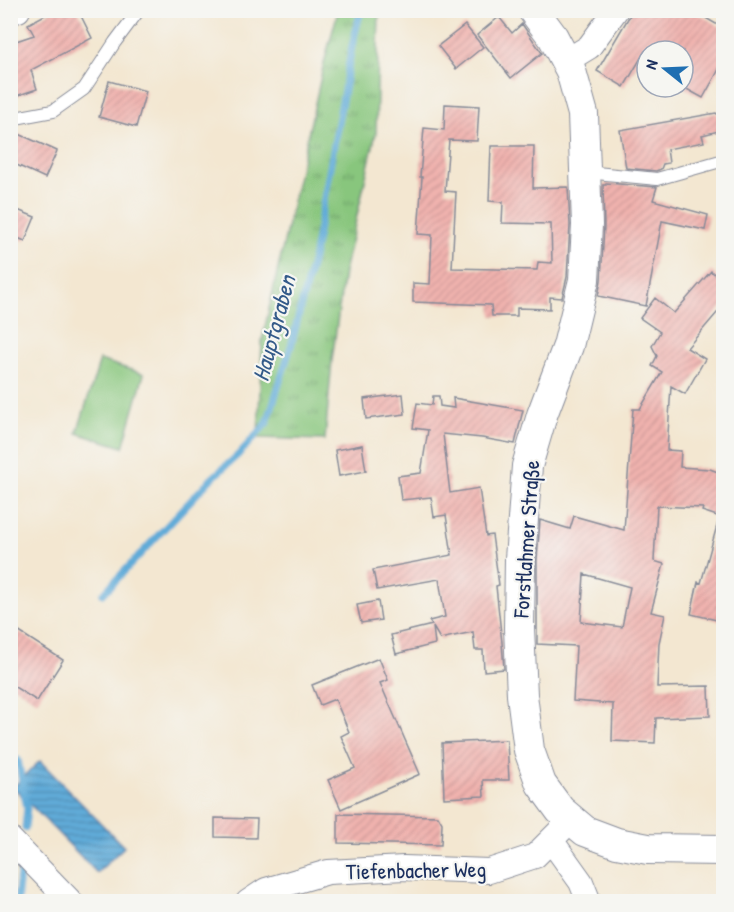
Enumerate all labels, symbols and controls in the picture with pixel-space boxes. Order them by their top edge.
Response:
north arrow [635,39,695,99]
text: N [639,56,663,72]
water label: Hauptgraben [244,269,304,385]
street label: Forstlahmer Straße [505,459,546,620]
street label: Tiefenbacher Weg [346,854,486,886]

